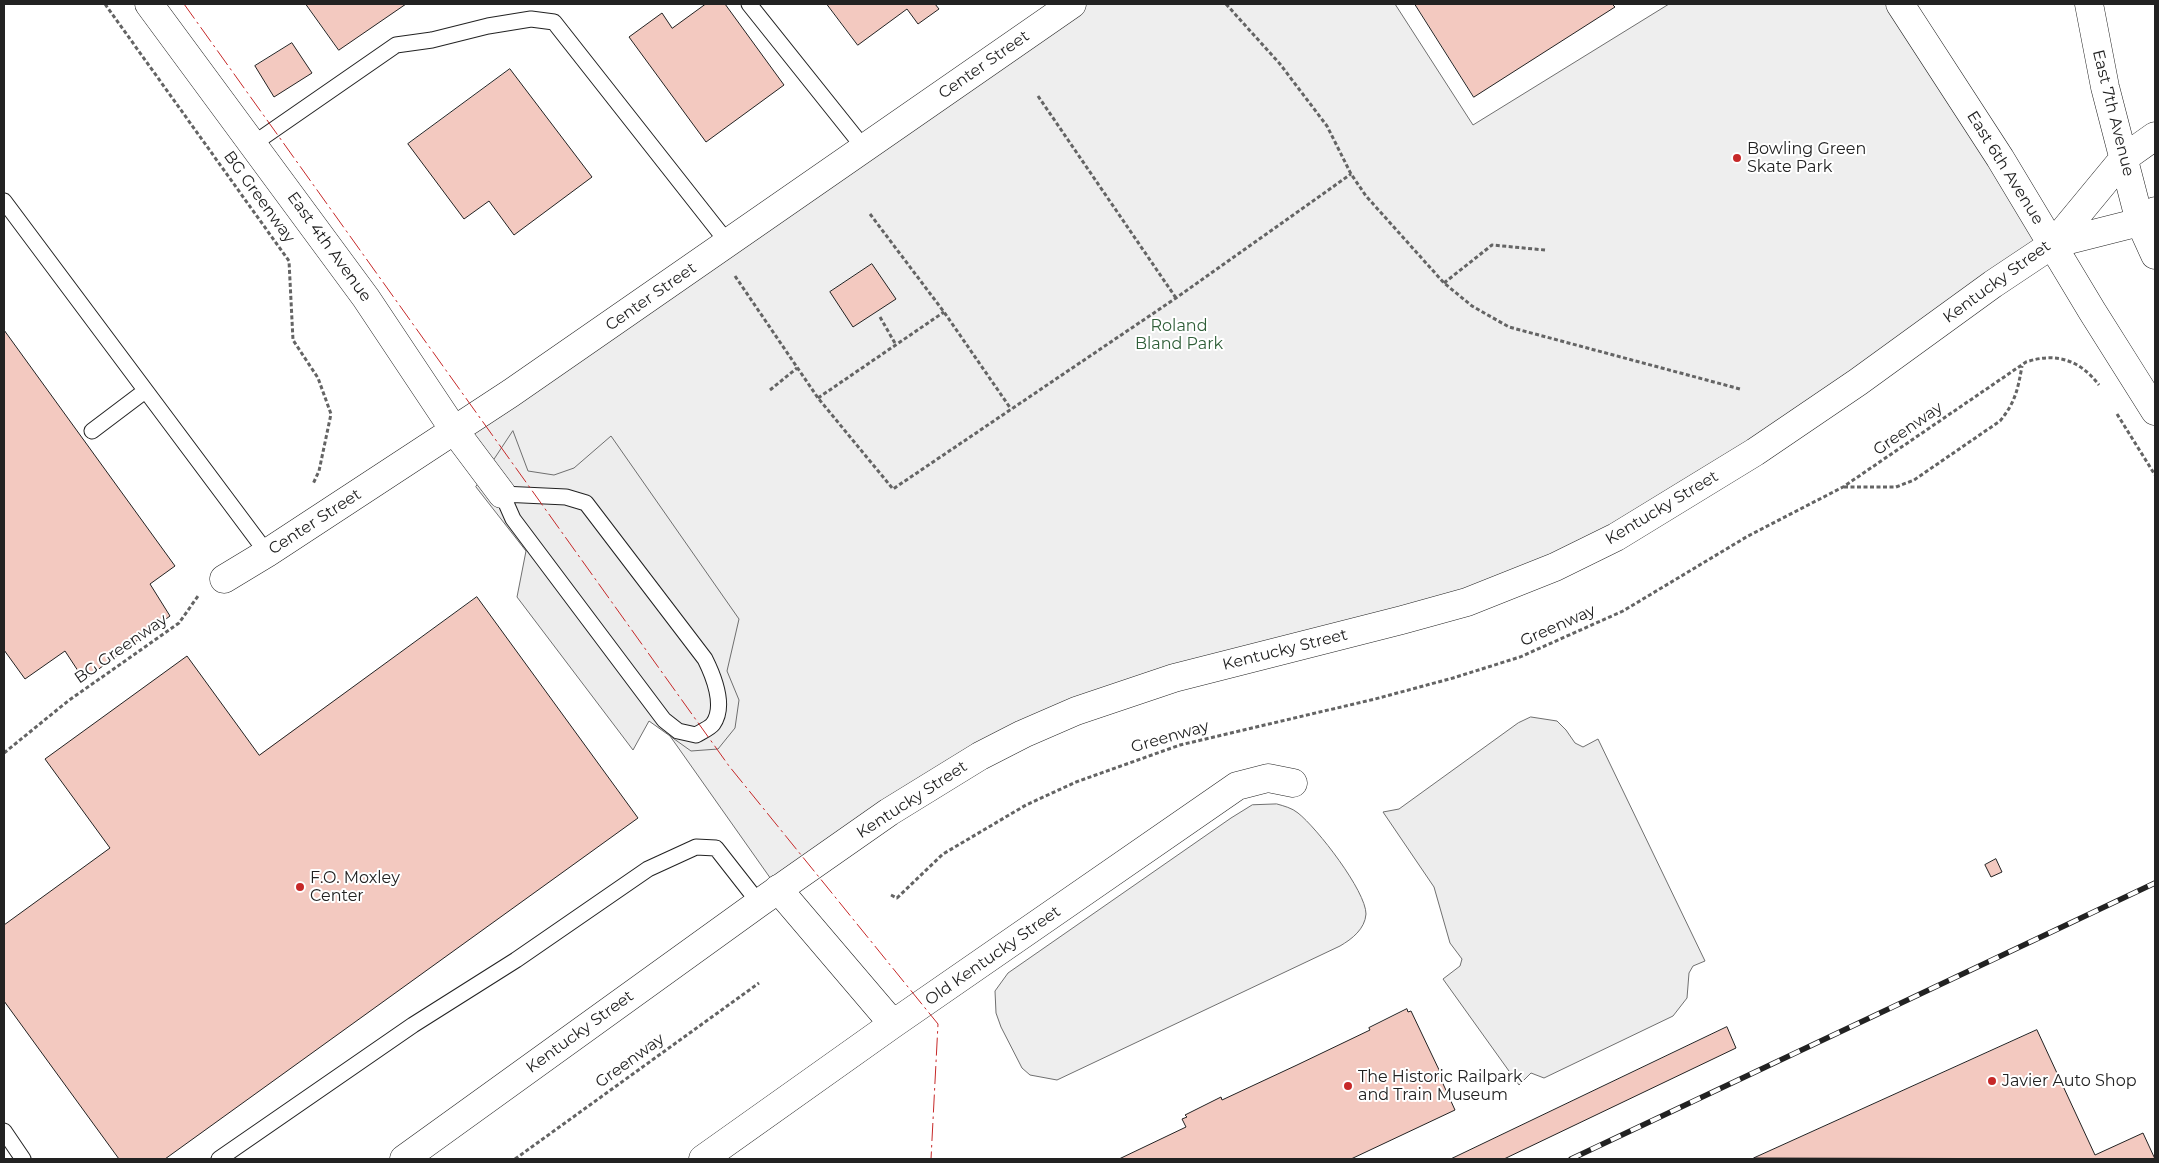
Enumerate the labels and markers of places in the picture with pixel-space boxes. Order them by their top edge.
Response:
place label: Bowling Green Skate Park [1747,139,1866,177]
marker: Bowling Green Skate Park [1731,152,1743,164]
place label: F.O. Moxley Center [310,868,400,906]
marker: F.O. Moxley Center [294,881,306,893]
place label: The Historic Railpark and Train Museum [1358,1067,1523,1105]
place label: Javier Auto Shop [2002,1071,2137,1091]
marker: Javier Auto Shop [1986,1075,1998,1087]
marker: The Historic Railpark and Train Museum [1342,1080,1354,1092]

